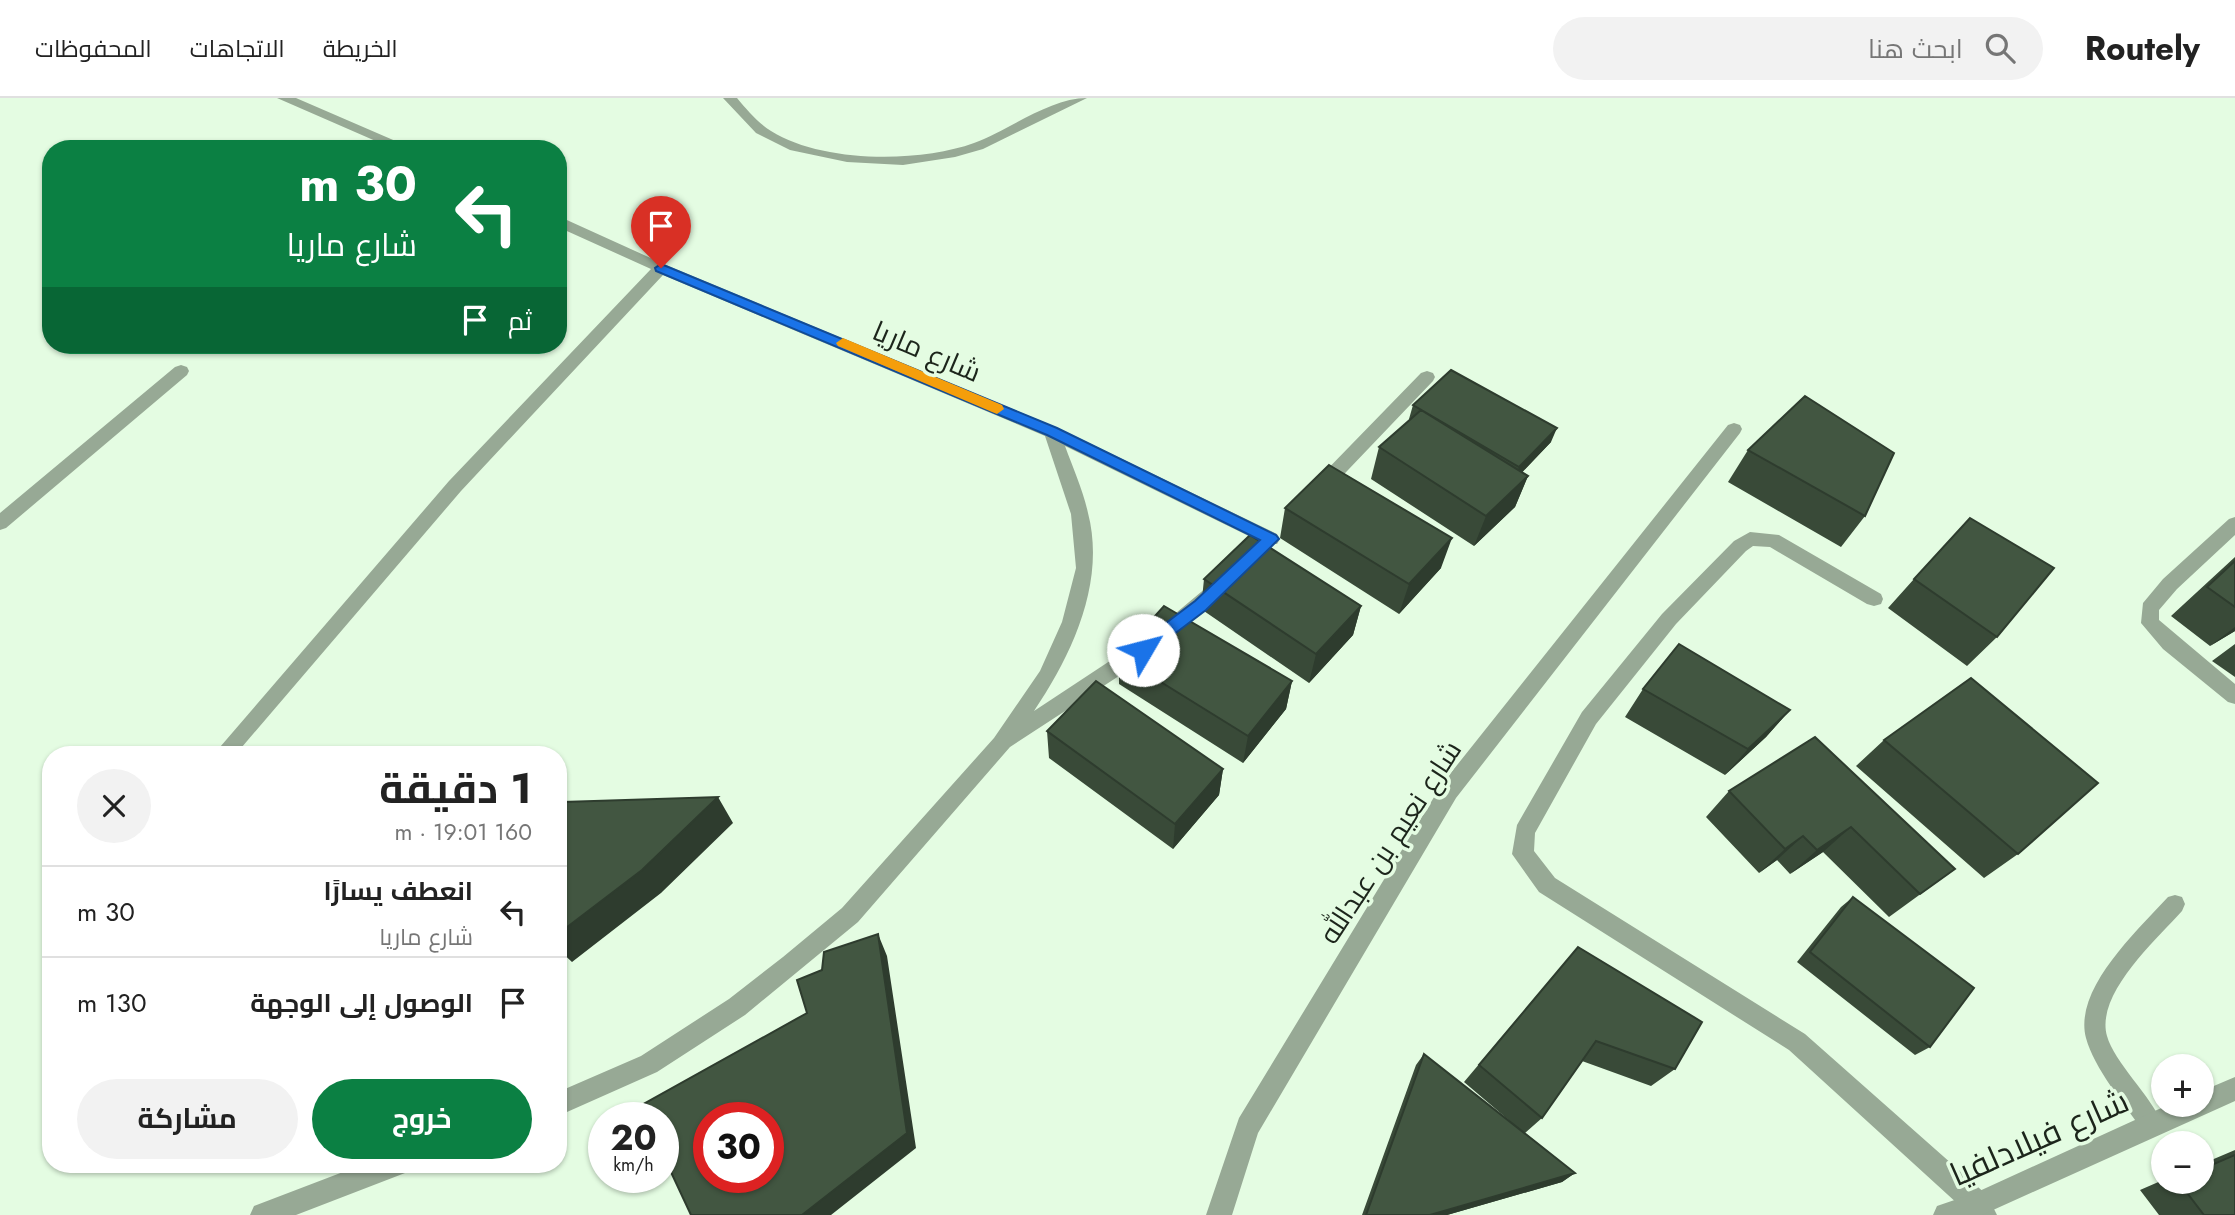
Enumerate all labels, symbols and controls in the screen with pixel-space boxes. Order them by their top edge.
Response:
search box [1553,17,2043,80]
text: Routely [2085,25,2200,72]
icon: search [1981,29,2019,67]
text: ابحث هنا [1868,30,1963,68]
text: المحفوظات [35,31,152,66]
text: الاتجاهات [190,31,285,66]
text: الخريطة [323,31,398,66]
text: 30 m [299,149,417,219]
icon: left [441,168,532,259]
pin [631,196,691,268]
icon: arrive [642,207,680,245]
text: شارع ماريا [286,222,417,268]
icon: arrive [456,301,494,339]
text: ثم [508,302,532,340]
street label: شارع ماريا [866,310,987,393]
position arrow [1106,613,1180,687]
street label: شارع نعيم بن عبدالله [1309,732,1472,952]
text: 1 دقيقة [379,758,532,819]
button: close [77,769,151,843]
text: 160 m · 19:01 [394,815,532,849]
text: انعطف يسارًا [323,872,473,910]
text: 30 m [77,893,135,931]
icon: left [494,893,532,931]
text: شارع ماريا [379,920,473,954]
text: 130 m [77,984,147,1022]
text: الوصول إلى الوجهة [250,984,473,1022]
icon: arrive [494,984,532,1022]
map controls [2151,1054,2214,1194]
button: + [2151,1054,2214,1117]
street label: شارع فيلادلفيا [1942,1077,2136,1198]
button: مشاركة [77,1079,298,1159]
button: خروج [312,1079,532,1159]
speed limit sign: 30 [693,1102,784,1193]
text: 20 [610,1113,657,1163]
button: − [2151,1131,2214,1194]
text: km/h [613,1152,654,1178]

